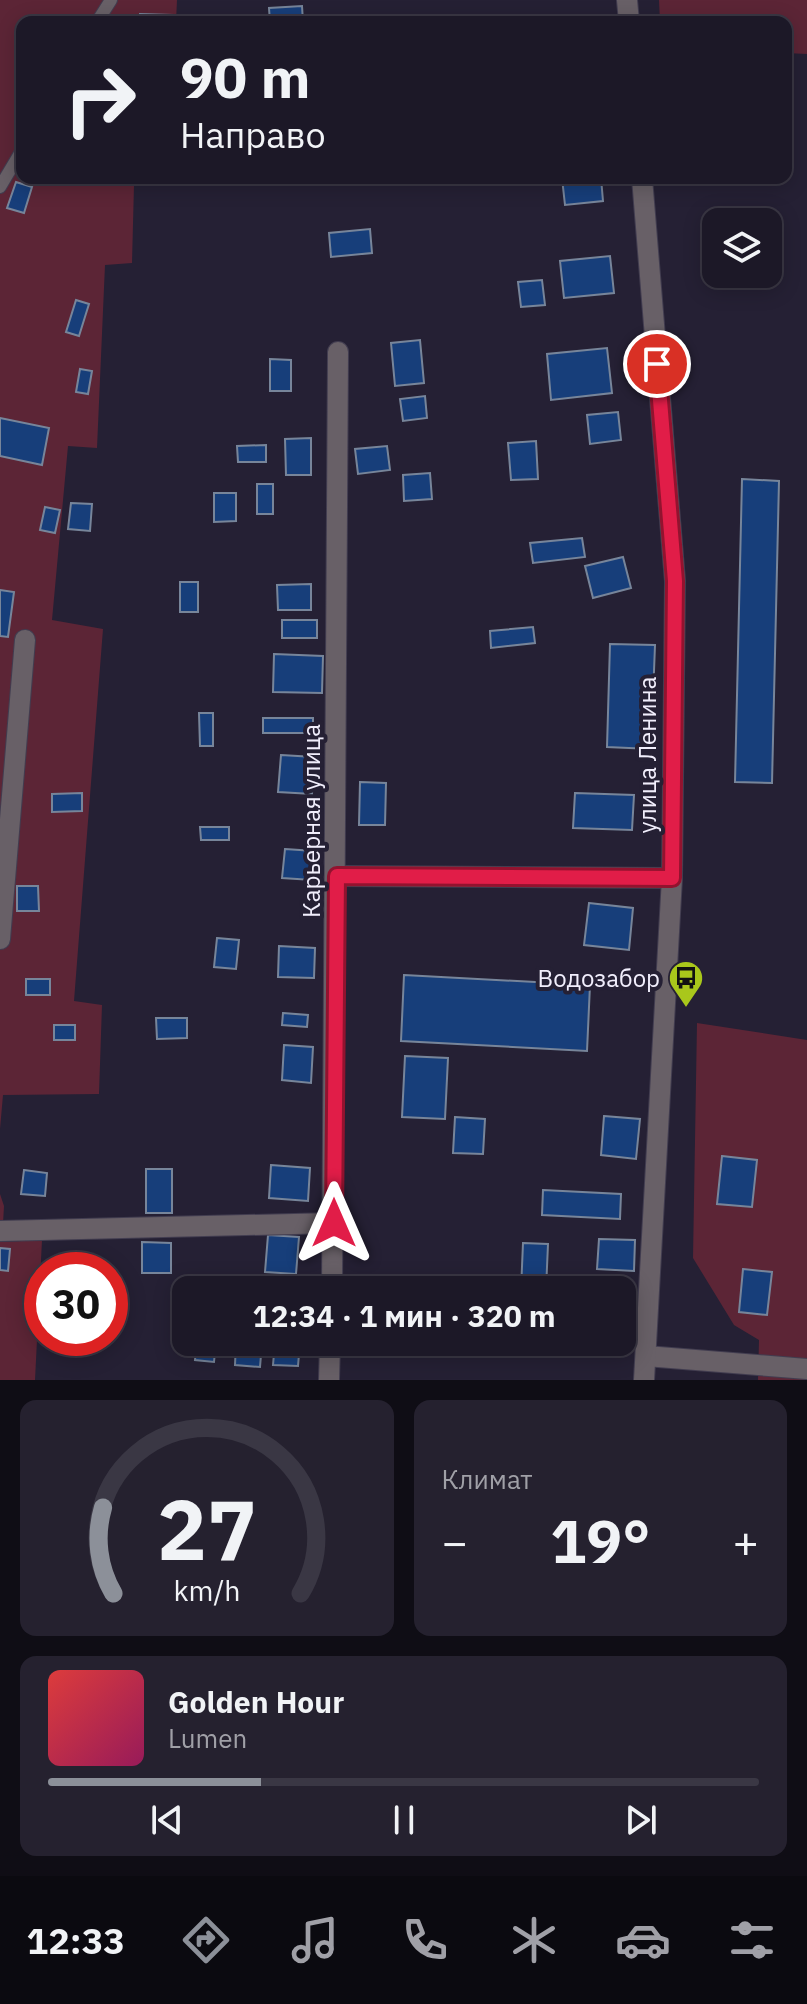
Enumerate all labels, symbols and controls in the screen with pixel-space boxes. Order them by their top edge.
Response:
text: 90 m [180,41,310,113]
icon: right [48,48,152,152]
text: Направо [180,111,326,158]
map controls [702,208,782,288]
button: layers [702,208,782,288]
pin [623,330,691,398]
icon: arrive [635,342,679,386]
street label: улица Ленина [631,676,663,833]
street label: Карьерная улица [295,724,327,918]
bus stop icon: Водозабор [667,959,705,1009]
place label: Водозабор [538,962,660,994]
position arrow [292,1181,376,1265]
speed limit sign: 30 [24,1252,128,1356]
text: 12:34 · 1 мин · 320 m [252,1296,556,1335]
text: Климат [442,1462,533,1496]
text: 27 [157,1475,257,1583]
text: 19° [550,1501,650,1580]
text: − [442,1513,468,1570]
text: + [733,1513,759,1570]
text: km/h [173,1572,240,1609]
text: Golden Hour [168,1682,344,1721]
text: Lumen [168,1721,247,1755]
icon: previous [145,1798,189,1842]
icon: pause [382,1798,426,1842]
icon: next [619,1798,663,1842]
icon: directions [178,1912,234,1968]
icon: music [287,1912,343,1968]
icon: phone [397,1912,453,1968]
icon: climate [506,1912,562,1968]
icon: car [615,1912,671,1968]
icon: filters [724,1912,780,1968]
text: 12:33 [27,1917,125,1964]

